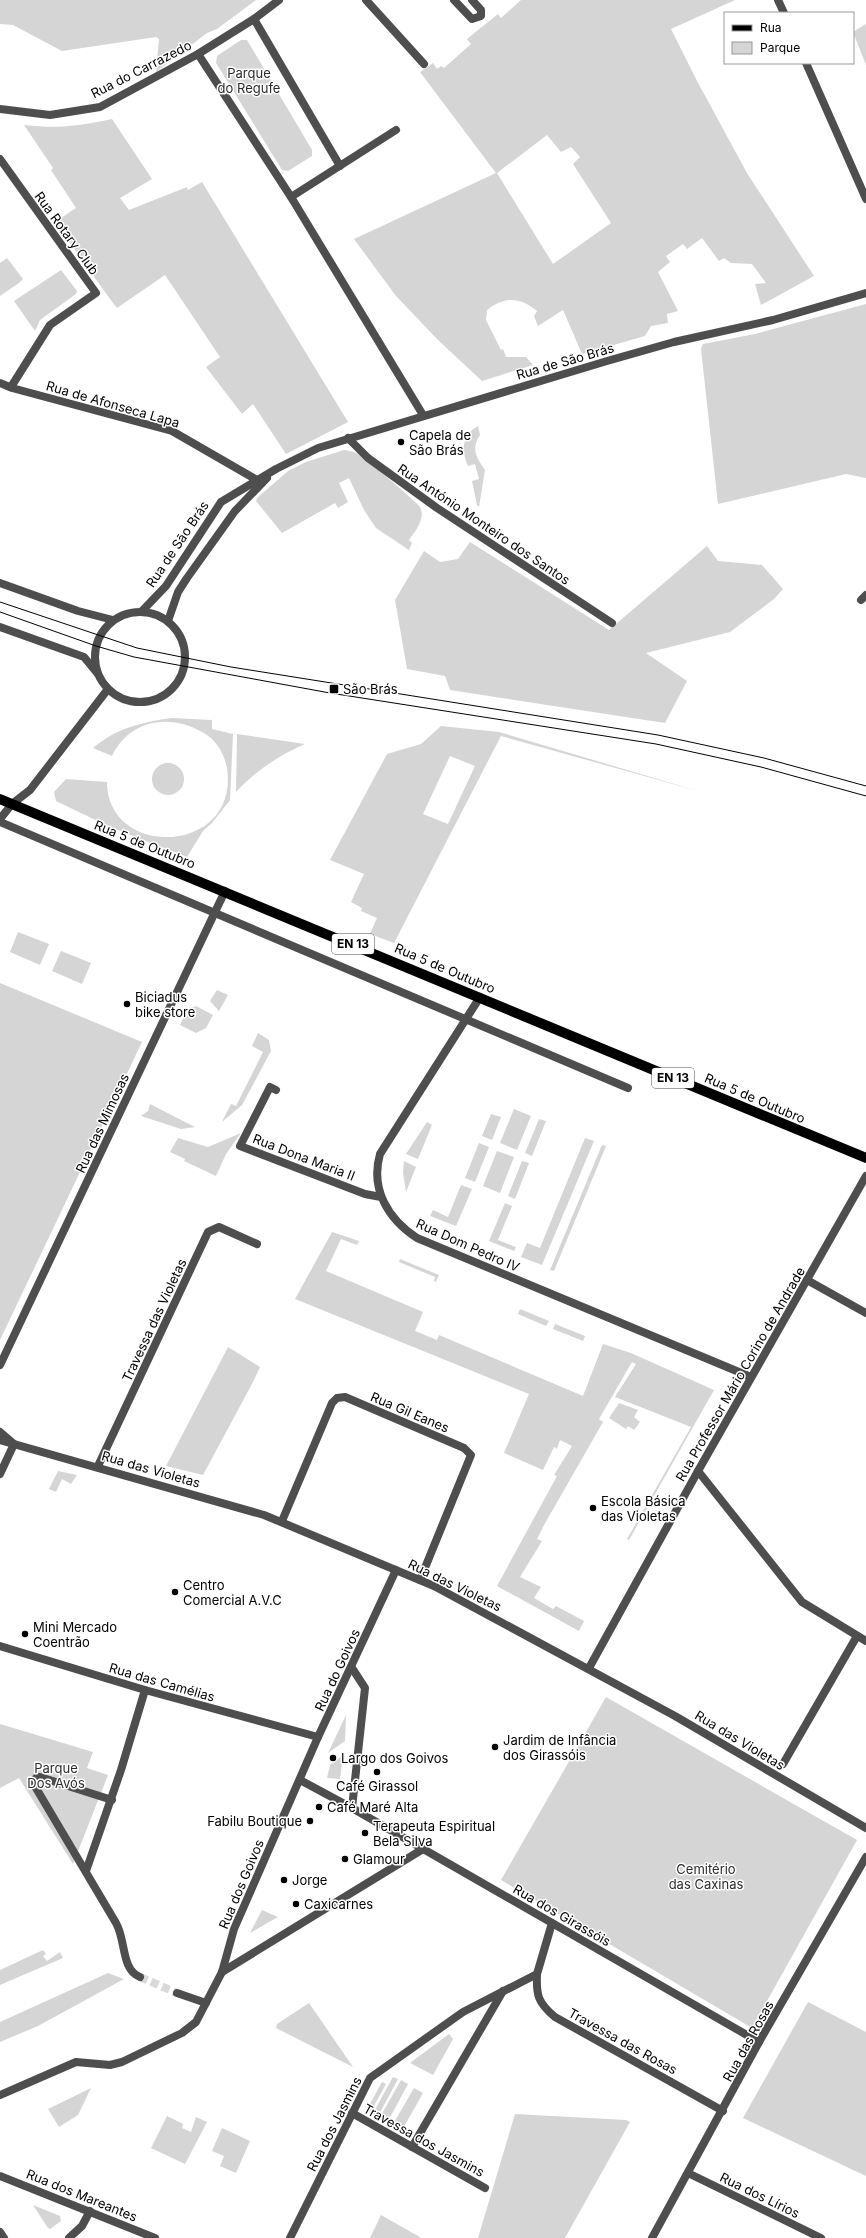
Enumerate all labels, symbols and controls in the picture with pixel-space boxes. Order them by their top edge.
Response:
legend [724,12,854,64]
text: Rua [760,20,782,35]
street label: Rua do Carrazedo [88,37,194,101]
text: Parque [760,40,800,55]
park label: Parque do Regufe [218,65,280,96]
street label: Rua Rotary Club [31,188,103,278]
street label: Rua de São Brás [514,339,616,383]
street label: Rua de Afonseca Lapa [44,377,182,431]
place label: Capela de São Brás [409,427,471,458]
marker: Capela de São Brás [396,437,406,447]
street label: Rua António Monteiro dos Santos [395,460,573,588]
street label: Rua de São Brás [142,498,212,590]
place label: São Brás [343,681,398,697]
marker: São Brás [328,683,340,695]
street label: Rua 5 de Outubro [92,816,198,872]
road number: EN 13 [332,934,374,954]
street label: Rua 5 de Outubro [392,940,498,996]
place label: Biciadus bike store [135,989,195,1020]
marker: Biciadus bike store [122,999,132,1009]
road number: EN 13 [652,1068,694,1088]
street label: Rua 5 de Outubro [702,1070,808,1126]
street label: Rua das Mimosas [72,1071,132,1175]
street label: Rua Dona Maria II [251,1130,357,1184]
street label: Rua Dom Pedro IV [414,1215,522,1275]
street label: Travessa das Violetas [118,1256,190,1384]
street label: Rua Professor Mário Corino de Andrade [672,1264,808,1484]
street label: Rua Gil Eanes [368,1388,452,1436]
street label: Rua das Violetas [100,1447,202,1491]
place label: Escola Básica das Violetas [601,1493,686,1524]
marker: Escola Básica das Violetas [588,1503,598,1513]
street label: Rua das Violetas [406,1555,504,1615]
place label: Centro Comercial A.V.C [183,1577,282,1608]
marker: Centro Comercial A.V.C [170,1587,180,1597]
place label: Mini Mercado Coentrão [33,1619,117,1650]
street label: Rua do Goivos [311,1626,363,1714]
marker: Mini Mercado Coentrão [20,1629,30,1639]
street label: Rua das Camélias [107,1659,217,1705]
street label: Rua das Violetas [692,1707,788,1773]
place label: Jardim de Infância dos Girassóis [503,1732,616,1763]
marker: Jardim de Infância dos Girassóis [490,1742,500,1752]
place label: Largo dos Goivos [341,1750,449,1766]
marker: Largo dos Goivos [328,1753,338,1763]
park label: Parque Dos Avós [27,1760,85,1791]
marker: Café Girassol [372,1767,382,1777]
place label: Café Girassol [336,1778,418,1794]
place label: Café Maré Alta [327,1799,418,1815]
marker: Café Maré Alta [314,1802,324,1812]
place label: Fabilu Boutique [207,1813,302,1829]
marker: Fabilu Boutique [305,1816,315,1826]
place label: Terapeuta Espiritual Bela Silva [373,1818,495,1849]
marker: Terapeuta Espiritual Bela Silva [360,1828,370,1838]
street label: Rua dos Goivos [215,1837,267,1931]
place label: Glamour [353,1851,405,1867]
marker: Glamour [340,1854,350,1864]
park label: Cemitério das Caxinas [669,1861,743,1892]
place label: Jorge [292,1872,327,1888]
marker: Jorge [279,1875,289,1885]
street label: Rua dos Girassóis [510,1881,614,1949]
place label: Caxicarnes [304,1896,373,1912]
marker: Caxicarnes [291,1899,301,1909]
street label: Rua das Rosas [719,1998,777,2084]
street label: Travessa das Rosas [566,2004,680,2078]
street label: Rua dos Jasmins [303,2074,365,2174]
street label: Travessa dos Jasmins [361,2100,487,2180]
street label: Rua dos Mareantes [24,2165,140,2225]
street label: Rua dos Lírios [718,2169,803,2221]

